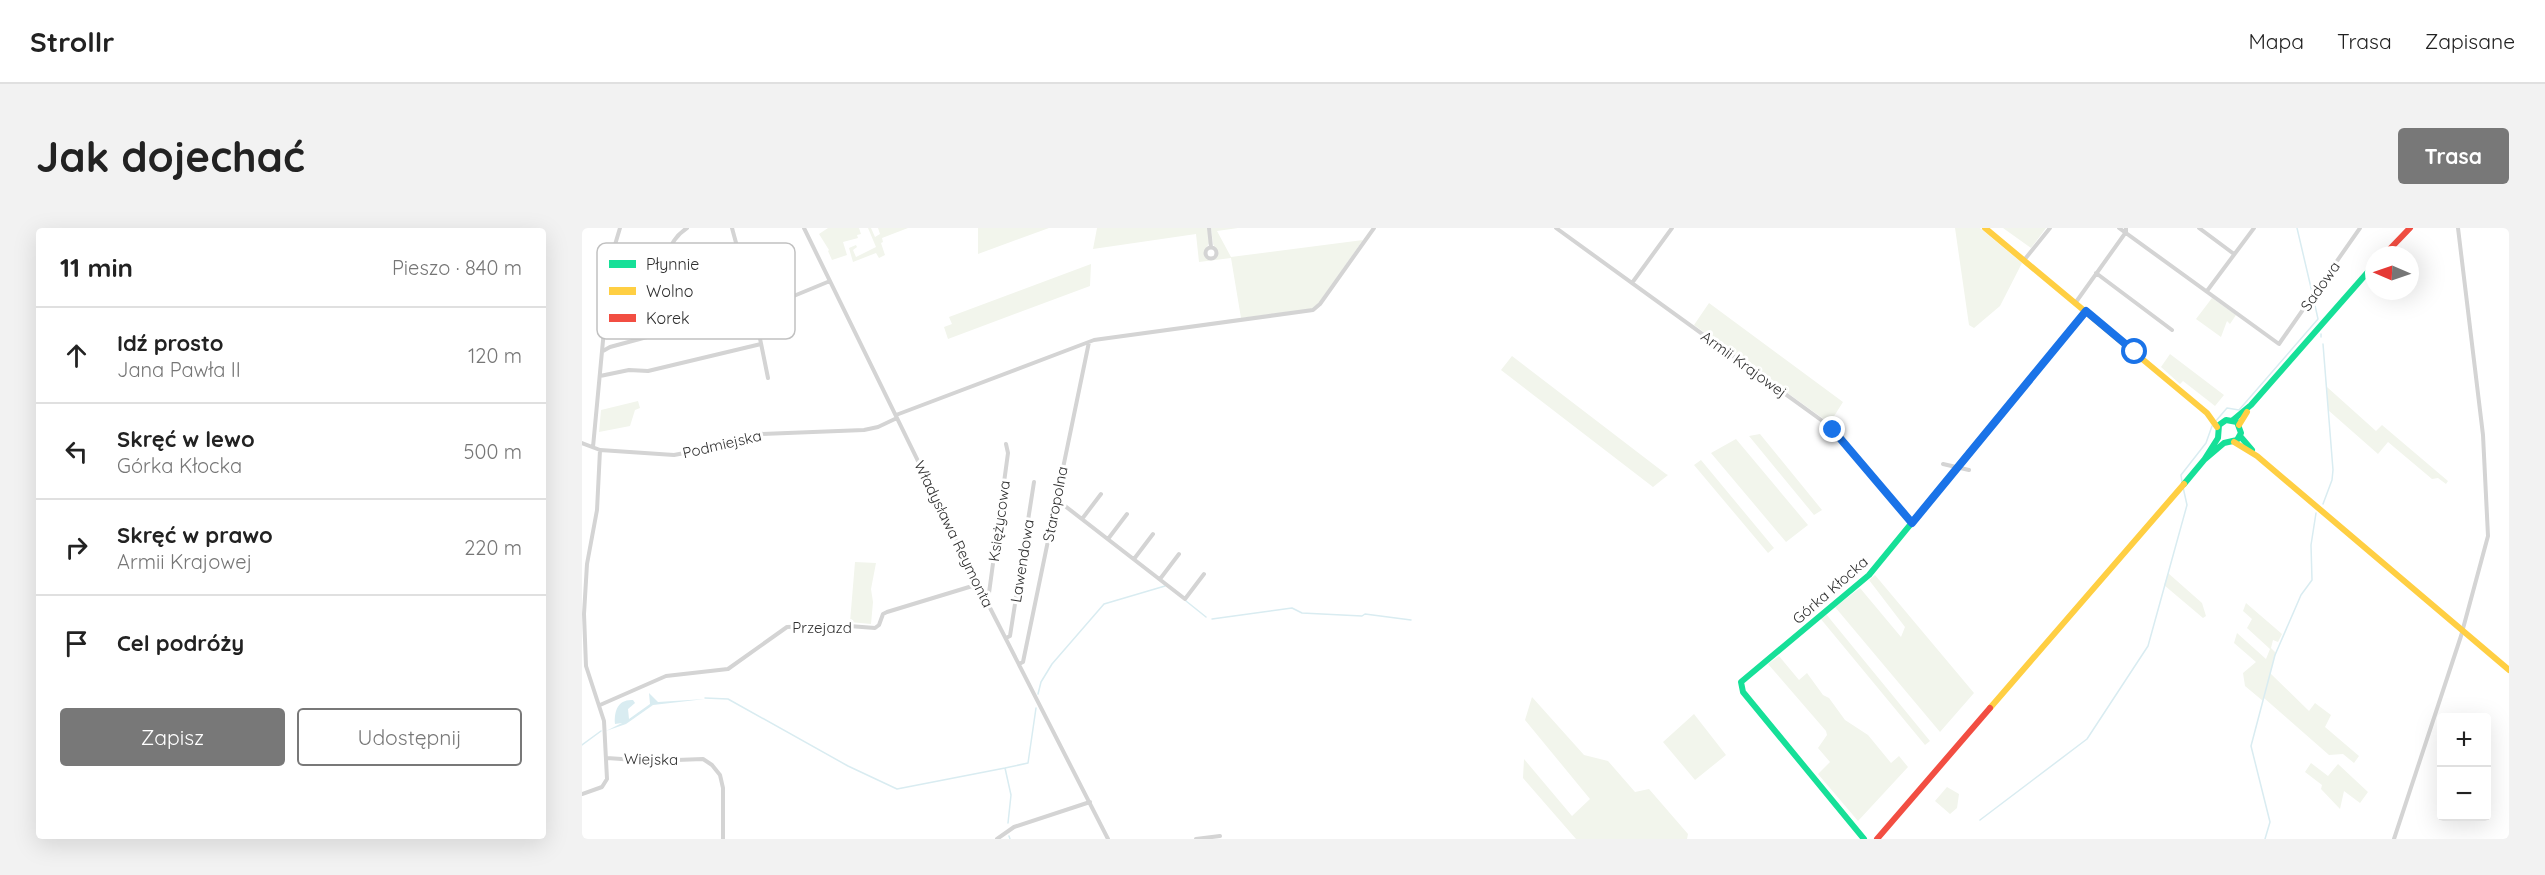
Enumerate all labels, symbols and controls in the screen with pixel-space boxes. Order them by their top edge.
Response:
text: Strollr [30,24,114,59]
text: Mapa [2249,28,2304,54]
text: Trasa [2337,28,2392,54]
text: Zapisane [2425,28,2515,54]
button: Trasa [2398,128,2509,184]
text: Jak dojechać [36,130,305,183]
legend [597,243,795,339]
north arrow [2365,246,2419,300]
text: 11 min [60,251,133,284]
text: Płynnie [646,254,699,274]
text: Pieszo · 840 m [392,255,522,280]
street label: Sadowa [2296,258,2344,314]
text: Wolno [646,281,693,301]
text: Korek [646,308,690,328]
street label: Armii Krajowej [1697,327,1791,401]
text: Idź prosto [117,329,224,357]
route start [2121,338,2147,364]
icon: ahead [60,339,93,372]
text: 120 m [468,343,522,368]
text: Jana Pawła II [117,357,241,382]
route end [1819,416,1845,442]
text: Skręć w lewo [117,425,255,453]
street label: Podmiejska [681,426,763,462]
icon: left [60,435,93,468]
text: 500 m [464,439,522,464]
text: Górka Kłocka [117,453,242,478]
street label: Władysława Reymonta [910,457,998,611]
street label: Staropolna [1038,465,1072,543]
street label: Księżycowa [984,479,1014,563]
street label: Lawendowa [1006,518,1038,604]
text: Skręć w prawo [117,521,273,549]
icon: right [60,531,93,564]
text: 220 m [464,535,522,560]
text: Armii Krajowej [117,549,252,574]
street label: Górka Kłocka [1788,552,1872,628]
street label: Przejazd [792,618,852,637]
icon: arrive [60,627,93,660]
text: Cel podróży [117,629,244,657]
button: Zapisz [60,708,285,766]
button: Udostępnij [297,708,522,766]
map controls [2437,713,2491,821]
button: + [2437,713,2491,767]
street label: Wiejska [624,749,678,769]
button: − [2437,767,2491,821]

